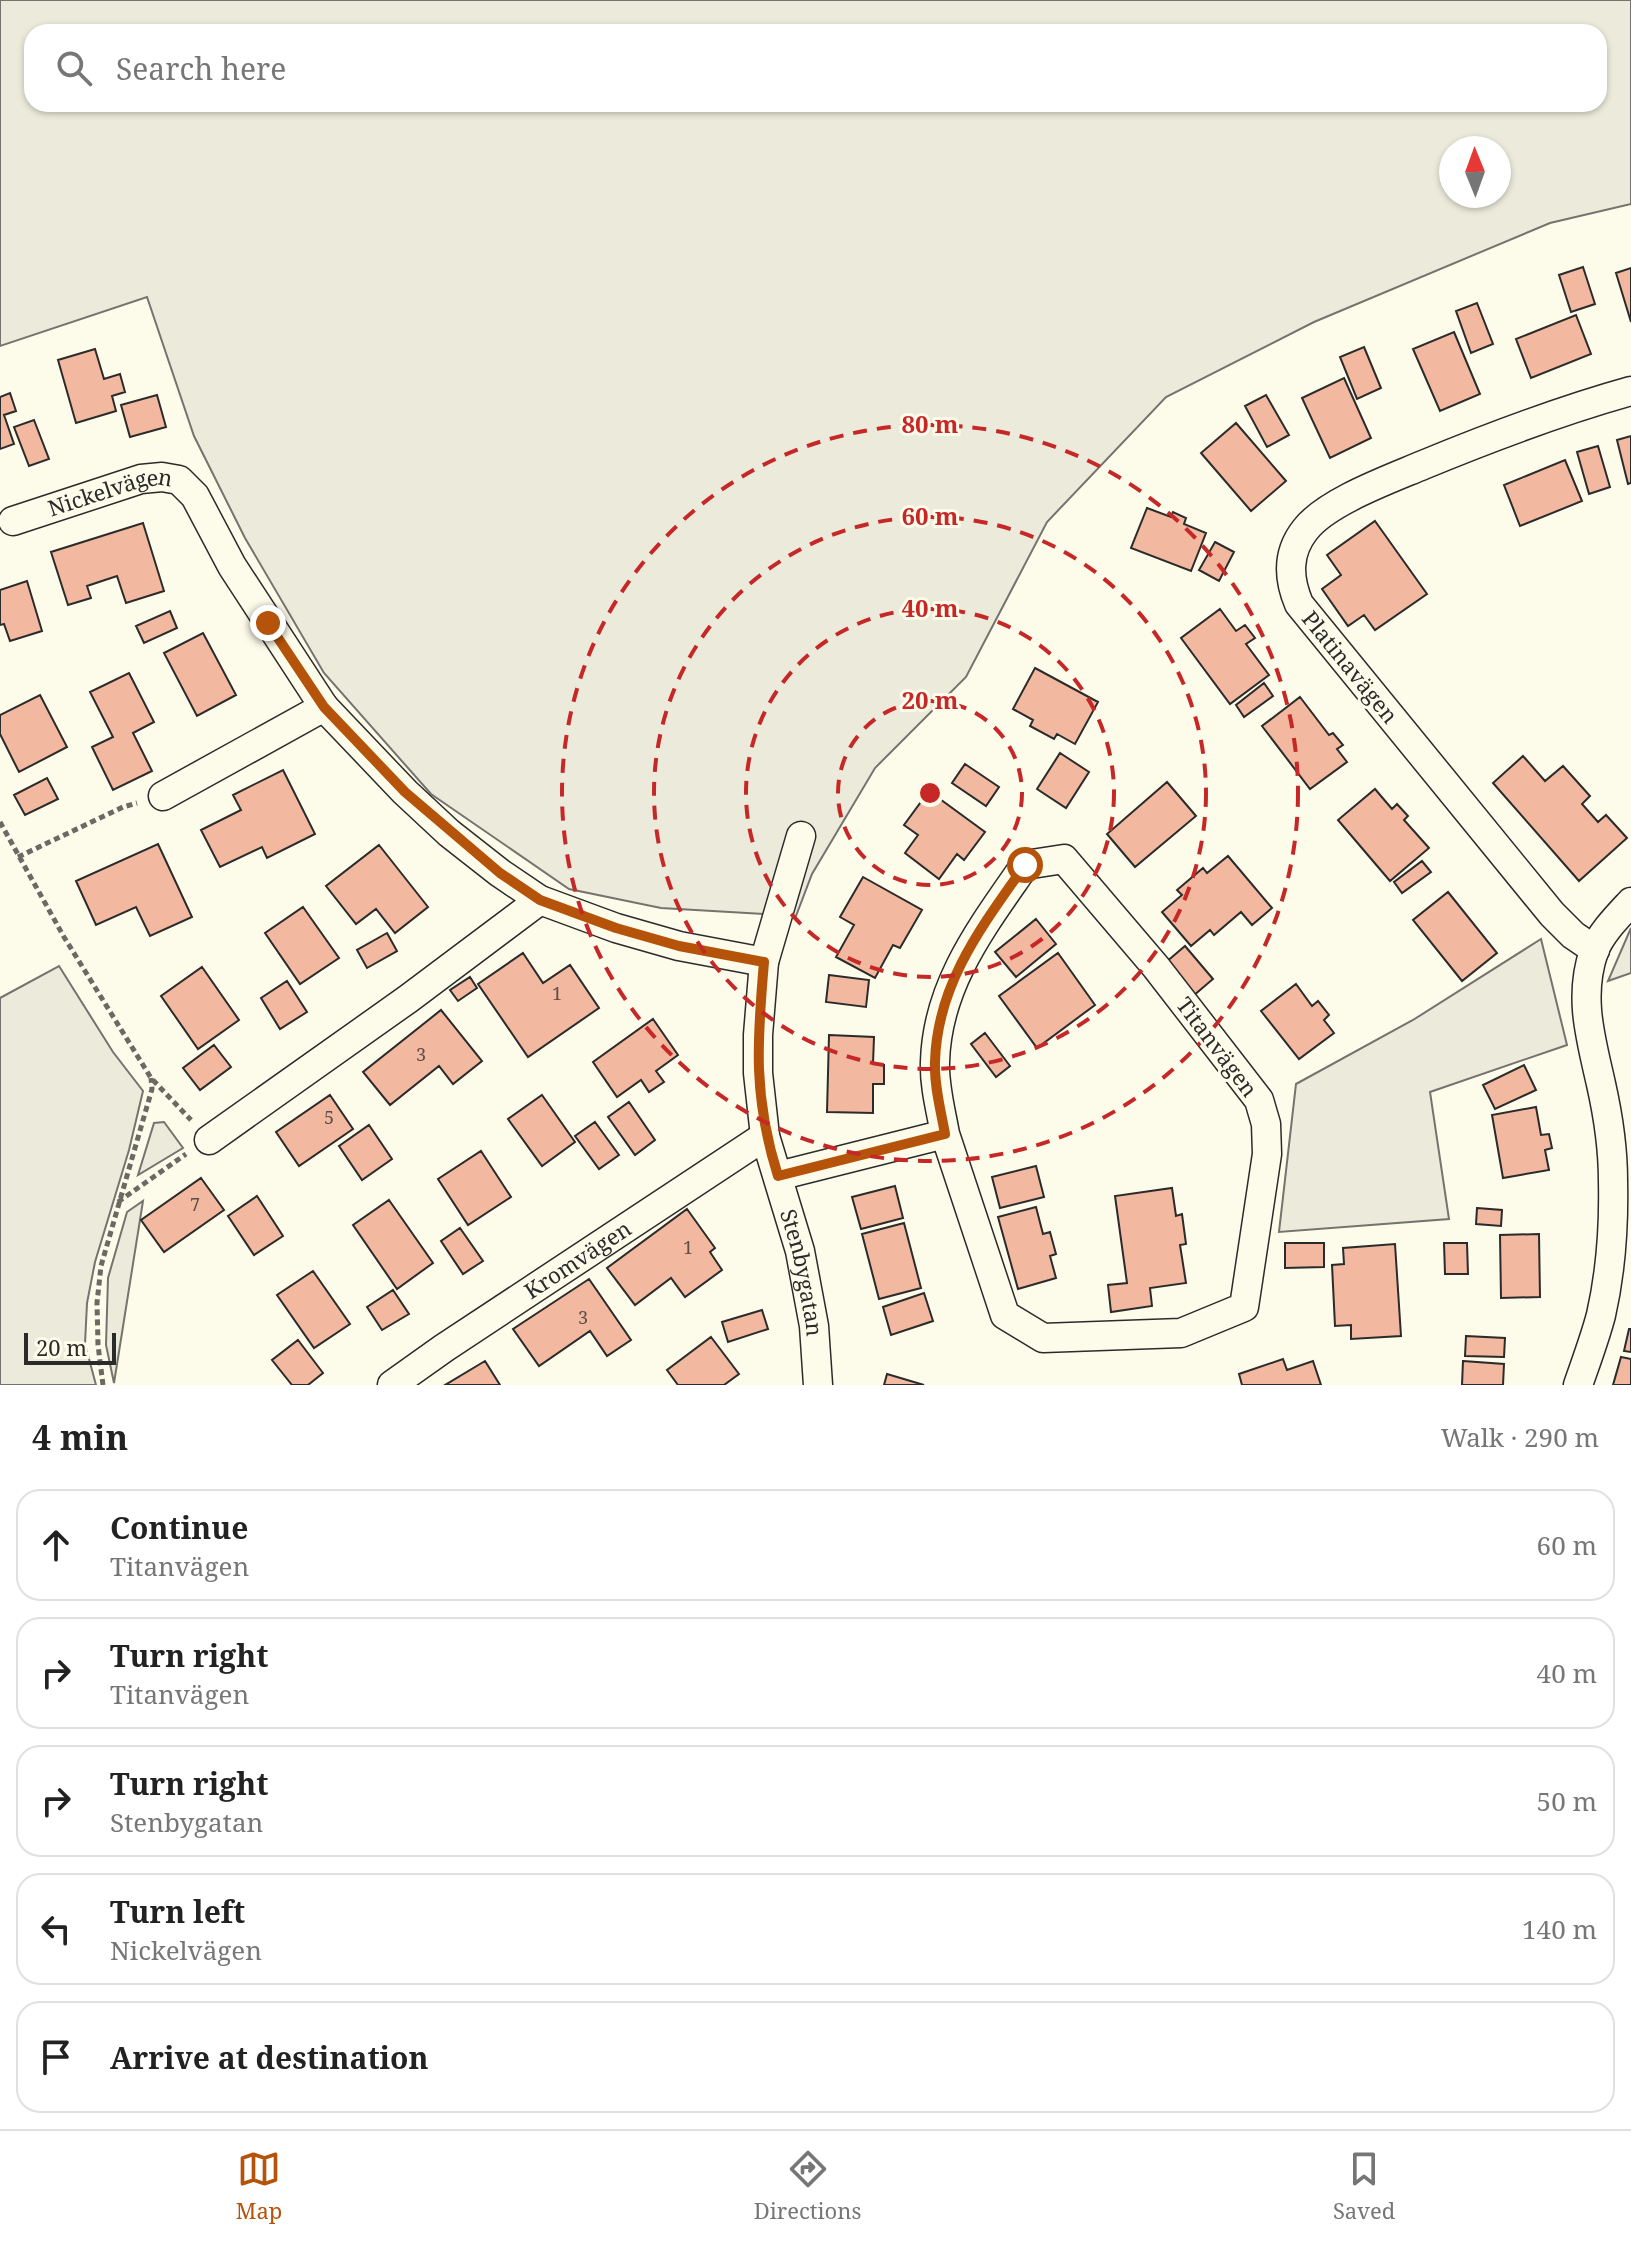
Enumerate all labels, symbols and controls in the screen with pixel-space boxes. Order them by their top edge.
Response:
search box [24,24,1607,112]
icon: search [52,46,96,90]
text: Search here [116,48,286,89]
north arrow [1439,136,1511,208]
text: 80 m [901,407,959,440]
street label: Nickelvägen [44,461,175,523]
text: 60 m [901,499,959,532]
text: 40 m [901,591,959,624]
street label: Platinavägen [1296,604,1405,729]
route end [250,605,286,641]
text: 20 m [901,683,959,716]
centre of rings [916,779,944,807]
route start [1007,847,1043,883]
house number: 1 [552,981,562,1005]
street label: Titanvägen [1170,990,1265,1102]
house number: 3 [416,1042,426,1066]
house number: 5 [324,1105,334,1129]
house number: 7 [190,1192,200,1216]
street label: Stenbygatan [774,1205,831,1337]
street label: Kromvägen [518,1213,636,1305]
house number: 1 [683,1235,693,1259]
house number: 3 [578,1305,588,1329]
scale bar [24,1329,116,1365]
text: 20 m [36,1332,87,1362]
text: 4 min [32,1414,128,1460]
text: Walk · 290 m [1441,1419,1599,1455]
text: Continue [110,1507,248,1548]
icon: ahead [34,1523,78,1567]
text: 60 m [1537,1527,1597,1563]
text: Titanvägen [110,1548,249,1584]
text: Turn right [110,1635,268,1676]
icon: right [34,1651,78,1695]
text: 40 m [1537,1655,1597,1691]
text: Titanvägen [110,1676,249,1712]
text: Turn right [110,1763,268,1804]
icon: right [34,1779,78,1823]
text: 50 m [1537,1783,1597,1819]
text: Stenbygatan [110,1804,263,1840]
text: Turn left [110,1891,245,1932]
icon: left [34,1907,78,1951]
text: 140 m [1522,1911,1597,1947]
text: Nickelvägen [110,1932,262,1968]
icon: arrive [34,2035,78,2079]
text: Arrive at destination [110,2037,429,2078]
tab: Map [236,2147,282,2225]
tab: Directions [754,2147,861,2225]
tab: Saved [1333,2147,1395,2225]

